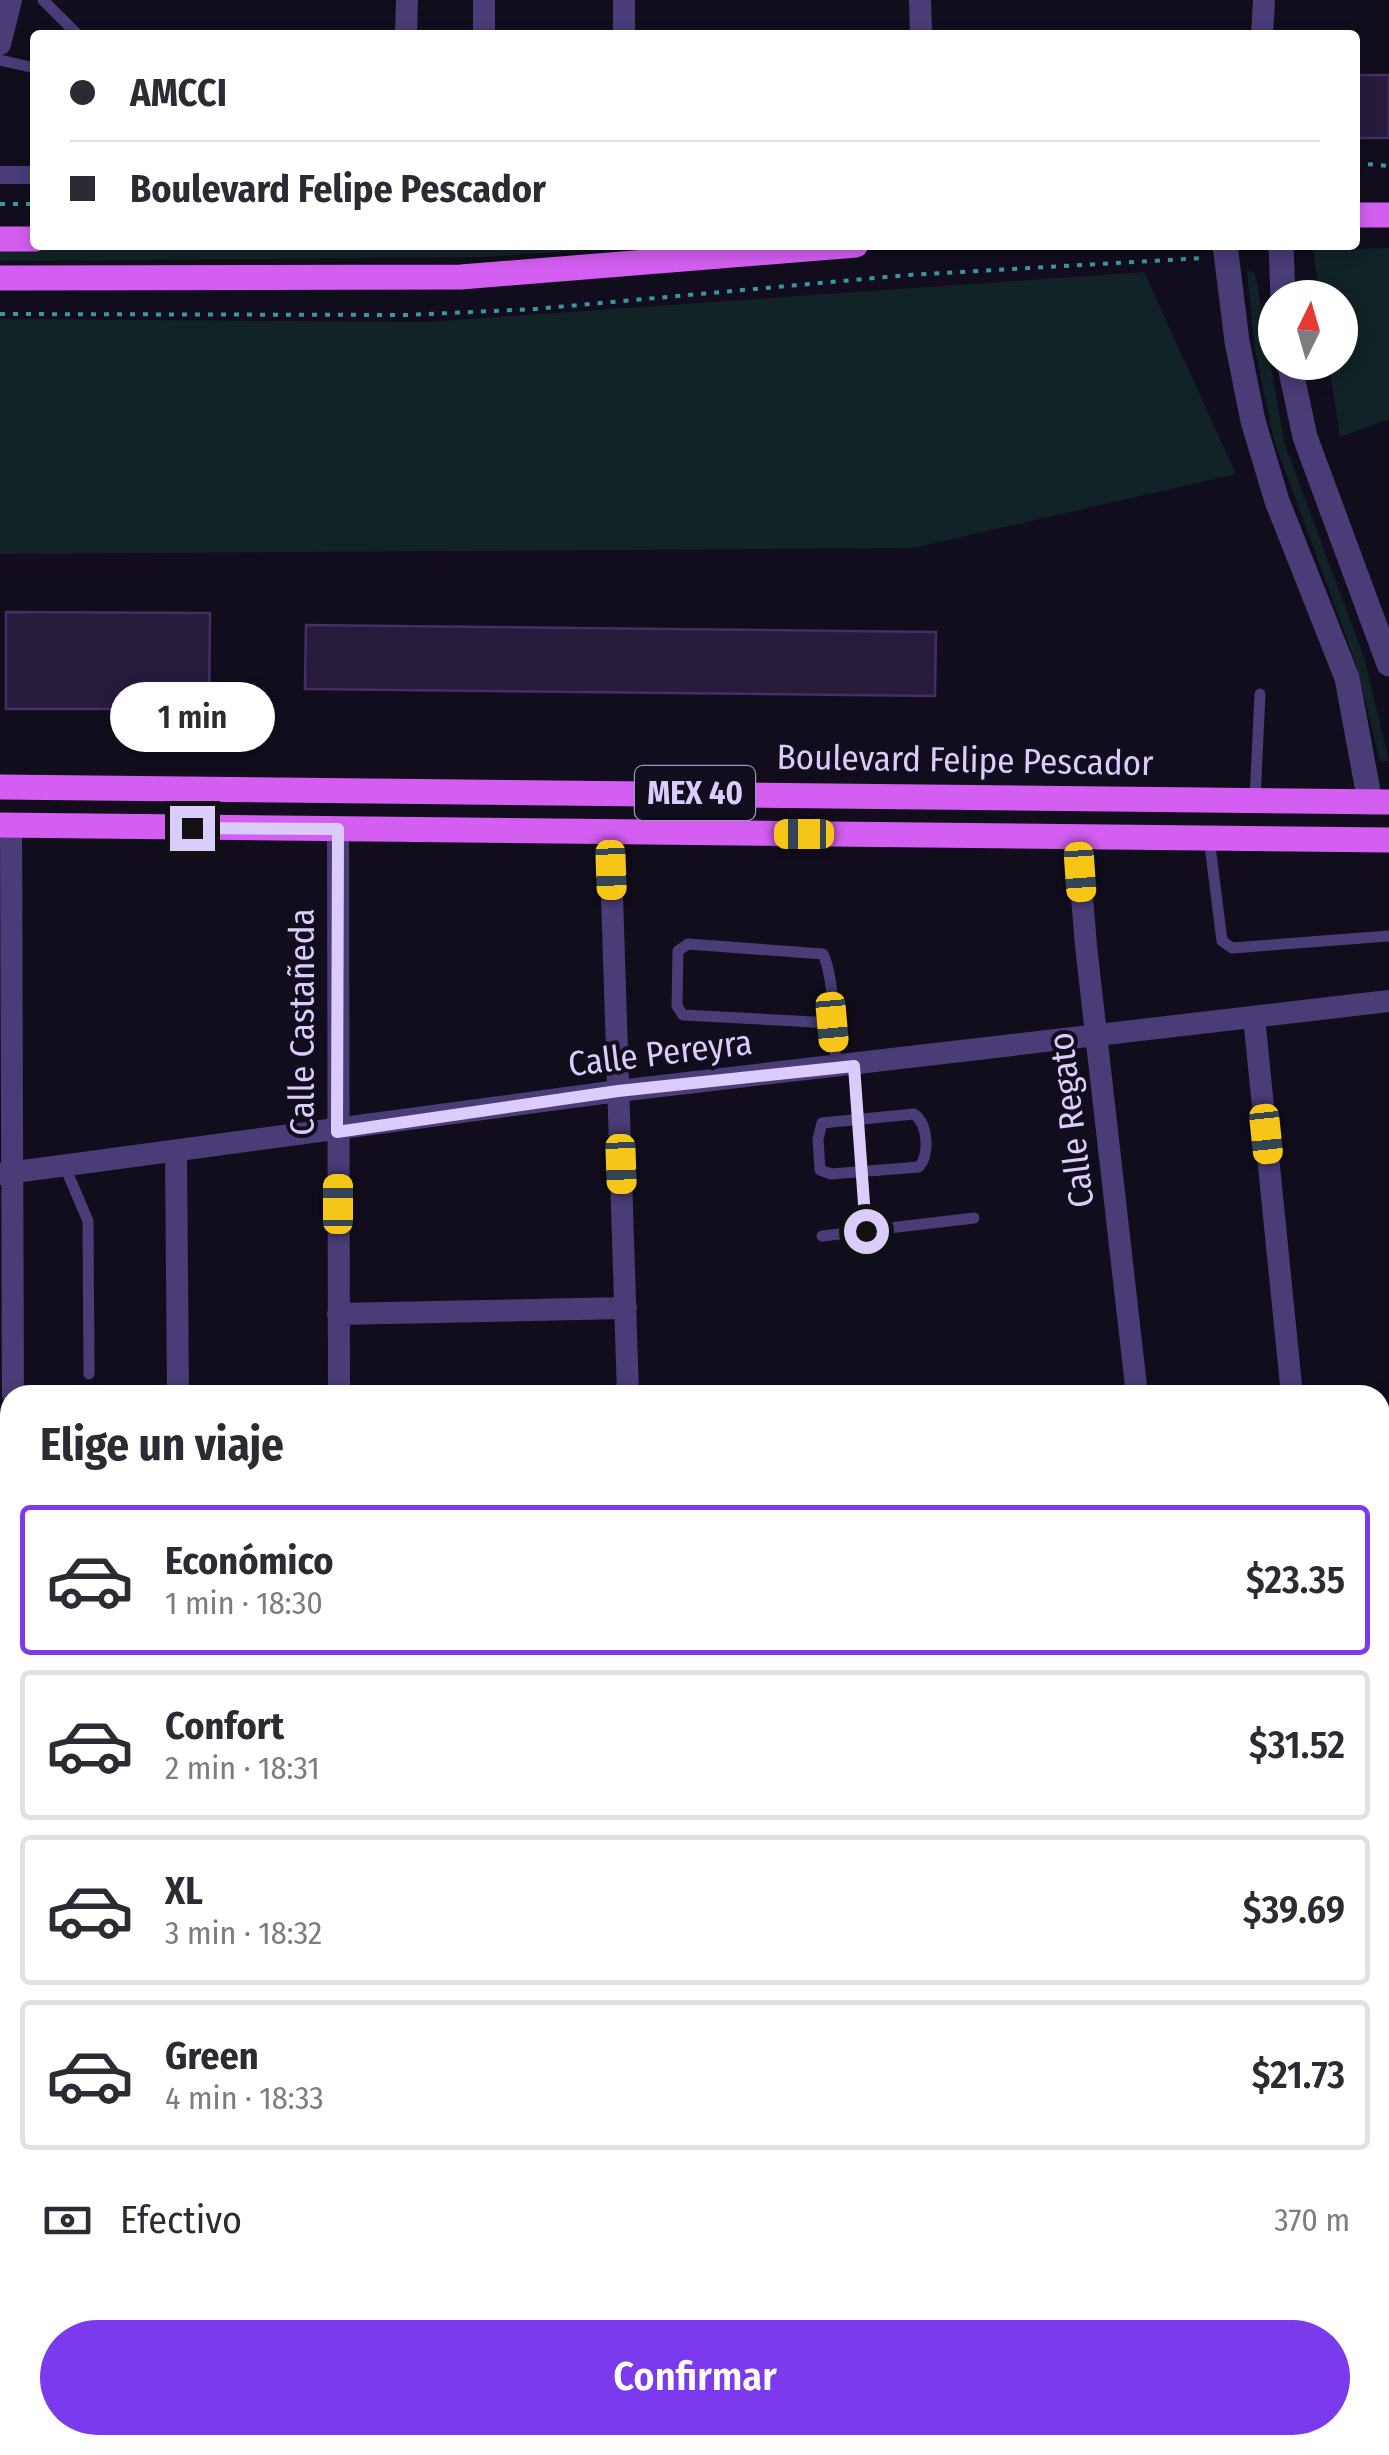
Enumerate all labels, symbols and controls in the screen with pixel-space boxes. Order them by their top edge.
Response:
text: AMCCI [130,70,227,116]
text: Boulevard Felipe Pescador [130,166,546,212]
north arrow [1258,280,1358,380]
map controls [1258,280,1358,380]
callout: 1 min [110,683,274,753]
text: 1 min [158,698,227,736]
street label: Boulevard Felipe Pescador [776,736,1154,784]
road number: MEX 40 [635,766,755,820]
route end [170,806,215,851]
car [774,819,834,849]
car [595,839,627,901]
car [1063,841,1097,903]
street label: Calle Castañeda [281,908,323,1136]
car [814,991,850,1053]
street label: Calle Pereyra [566,1021,754,1085]
street label: Calle Regato [1039,1030,1103,1210]
car [1248,1103,1284,1165]
car [605,1133,637,1195]
car [323,1174,353,1234]
route start [844,1209,889,1254]
text: Elige un viaje [40,1418,284,1472]
icon: car [45,1535,135,1625]
text: Económico [165,1538,334,1584]
text: $23.35 [1246,1557,1345,1603]
text: 1 min · 18:30 [165,1584,323,1622]
icon: car [45,1700,135,1790]
text: Confort [165,1703,284,1749]
text: $31.52 [1249,1722,1345,1768]
text: 2 min · 18:31 [165,1749,320,1787]
icon: car [45,1865,135,1955]
text: XL [165,1868,203,1914]
text: $39.69 [1243,1887,1345,1933]
text: 3 min · 18:32 [165,1914,322,1952]
icon: car [45,2030,135,2120]
text: Green [165,2033,259,2079]
text: $21.73 [1252,2052,1345,2098]
text: 4 min · 18:33 [165,2079,324,2117]
icon: cash [40,2193,95,2248]
text: Efectivo [120,2197,242,2243]
text: 370 m [1274,2201,1350,2239]
button: Confirmar [40,2320,1350,2435]

